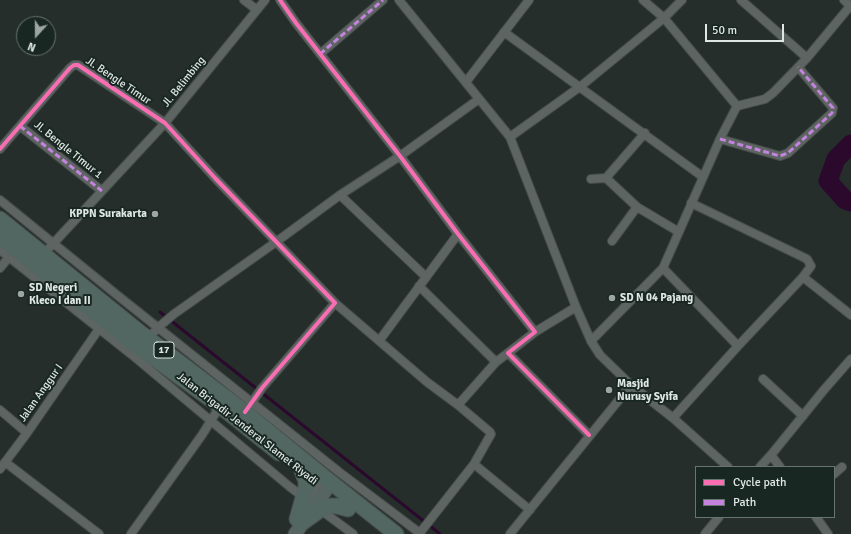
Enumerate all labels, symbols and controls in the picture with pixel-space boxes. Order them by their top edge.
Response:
north arrow [16,16,56,56]
scale bar [707,16,786,42]
text: 50 m [712,23,737,38]
text: N [26,39,38,54]
street label: Jl. Bengle Timur [83,54,153,108]
street label: Jl. Belimbing [160,54,208,110]
street label: Jl. Bengle Timur 1 [31,118,105,182]
place label: KPPN Surakarta [69,207,147,221]
marker: KPPN Surakarta [150,209,160,219]
place label: SD Negeri Kleco I dan II [29,281,91,307]
marker: SD Negeri Kleco I dan II [16,289,26,299]
place label: SD N 04 Pajang [620,291,693,305]
marker: SD N 04 Pajang [607,293,617,303]
road number: 17 [154,342,174,358]
street label: Jalan Anggur I [16,362,66,424]
street label: Jalan Brigadir Jenderal Slamet Riyadi [174,370,320,488]
place label: Masjid Nurusy Syifa [617,377,678,403]
marker: Masjid Nurusy Syifa [604,385,614,395]
legend [695,466,835,518]
text: Cycle path [733,475,786,490]
text: Path [733,495,756,510]

